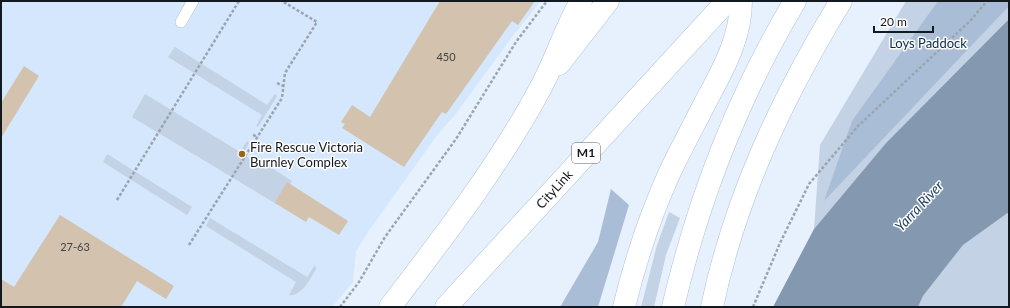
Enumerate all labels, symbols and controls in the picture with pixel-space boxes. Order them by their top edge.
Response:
scale bar [874,8,933,34]
text: 20 m [880,14,907,29]
park label: Loys Paddock [889,35,967,51]
house number: 450 [436,50,456,63]
place label: Fire Rescue Victoria Burnley Complex [250,139,363,170]
road number: M1 [572,143,600,163]
marker: Fire Rescue Victoria Burnley Complex [237,149,247,159]
street label: CityLink [532,166,576,212]
water label: Yarra River [891,177,946,234]
house number: 27-63 [60,240,90,253]

